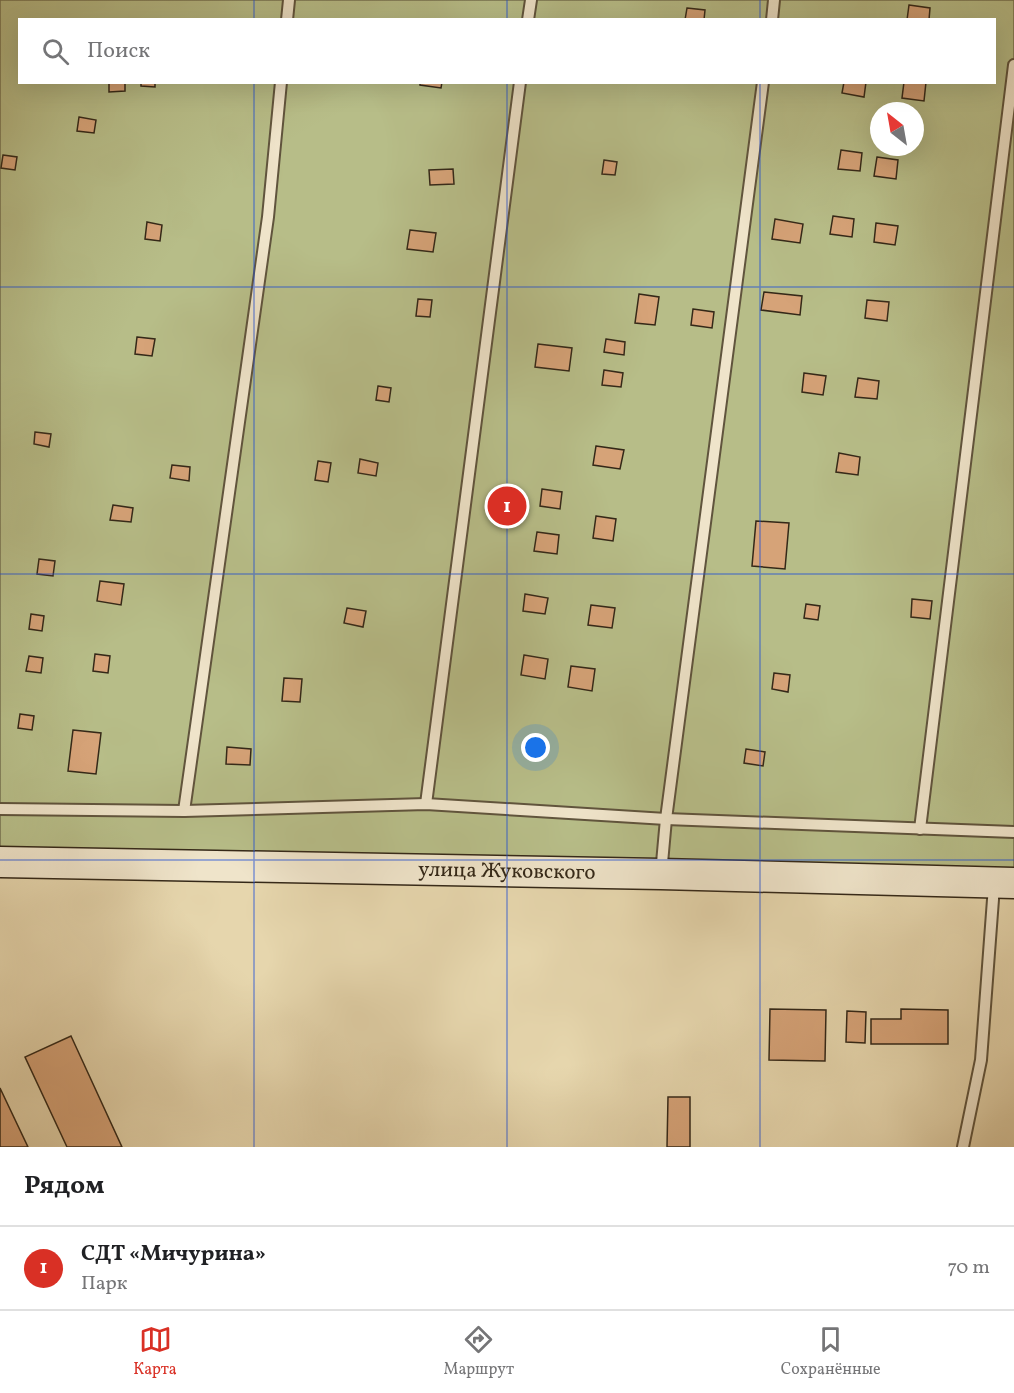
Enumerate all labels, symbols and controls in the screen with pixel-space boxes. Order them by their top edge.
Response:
search box [18,18,996,84]
icon: search [39,35,72,68]
text: Поиск [87,36,150,67]
north arrow [870,102,924,156]
pin: 1 [488,484,526,528]
your location [521,733,550,762]
street label: улица Жуковского [418,855,596,887]
text: Рядом [24,1168,104,1204]
text: СДТ «Мичурина» [81,1239,266,1270]
text: 1 [39,1254,48,1282]
text: 70 m [947,1254,990,1282]
text: Парк [81,1270,127,1298]
tab: Карта [133,1323,177,1381]
tab: Маршрут [444,1323,514,1381]
tab: Сохранённые [781,1323,881,1381]

